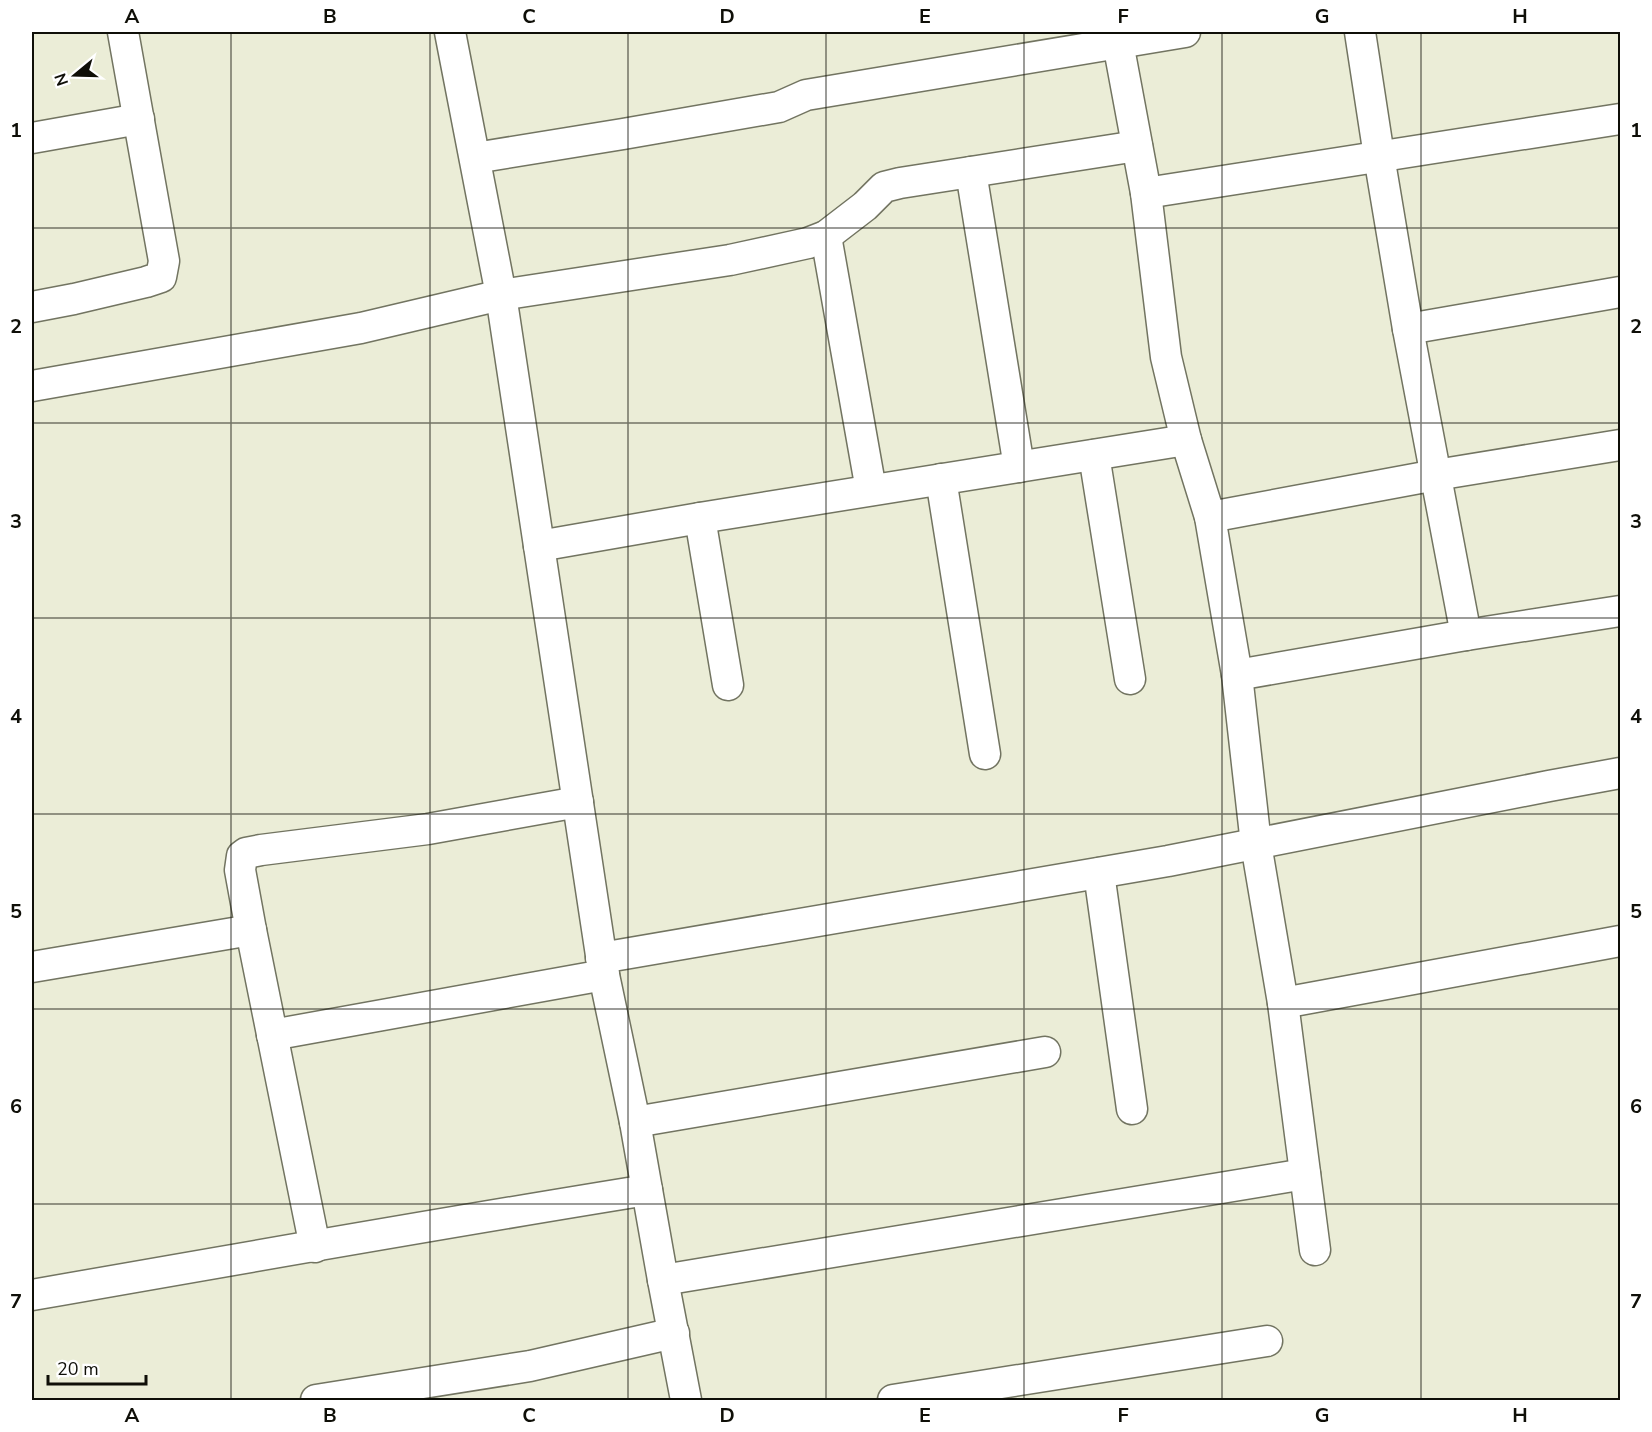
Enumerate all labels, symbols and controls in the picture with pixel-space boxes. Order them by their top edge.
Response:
text: A [125,3,140,30]
text: B [323,3,337,30]
text: C [522,3,536,30]
text: D [719,3,735,30]
text: E [919,3,931,30]
text: F [1117,3,1129,30]
text: G [1315,3,1329,30]
text: H [1512,3,1528,30]
north arrow [45,45,105,105]
text: N [49,70,74,89]
text: 1 [10,117,22,144]
text: 1 [1630,117,1642,144]
text: 2 [10,313,22,340]
text: 2 [1630,313,1642,340]
text: 3 [10,508,22,535]
text: 3 [1630,508,1642,535]
text: 4 [10,703,22,730]
text: 4 [1630,703,1642,730]
text: 5 [10,898,22,925]
text: 5 [1630,898,1642,925]
text: 6 [10,1093,22,1120]
text: 6 [1630,1093,1642,1120]
text: 7 [10,1288,22,1315]
text: 7 [1630,1288,1642,1315]
scale bar [48,1348,146,1386]
text: 20 m [57,1357,99,1381]
text: A [125,1402,140,1429]
text: B [323,1402,337,1429]
text: C [522,1402,536,1429]
text: D [719,1402,735,1429]
text: E [919,1402,931,1429]
text: F [1117,1402,1129,1429]
text: G [1315,1402,1329,1429]
text: H [1512,1402,1528,1429]

